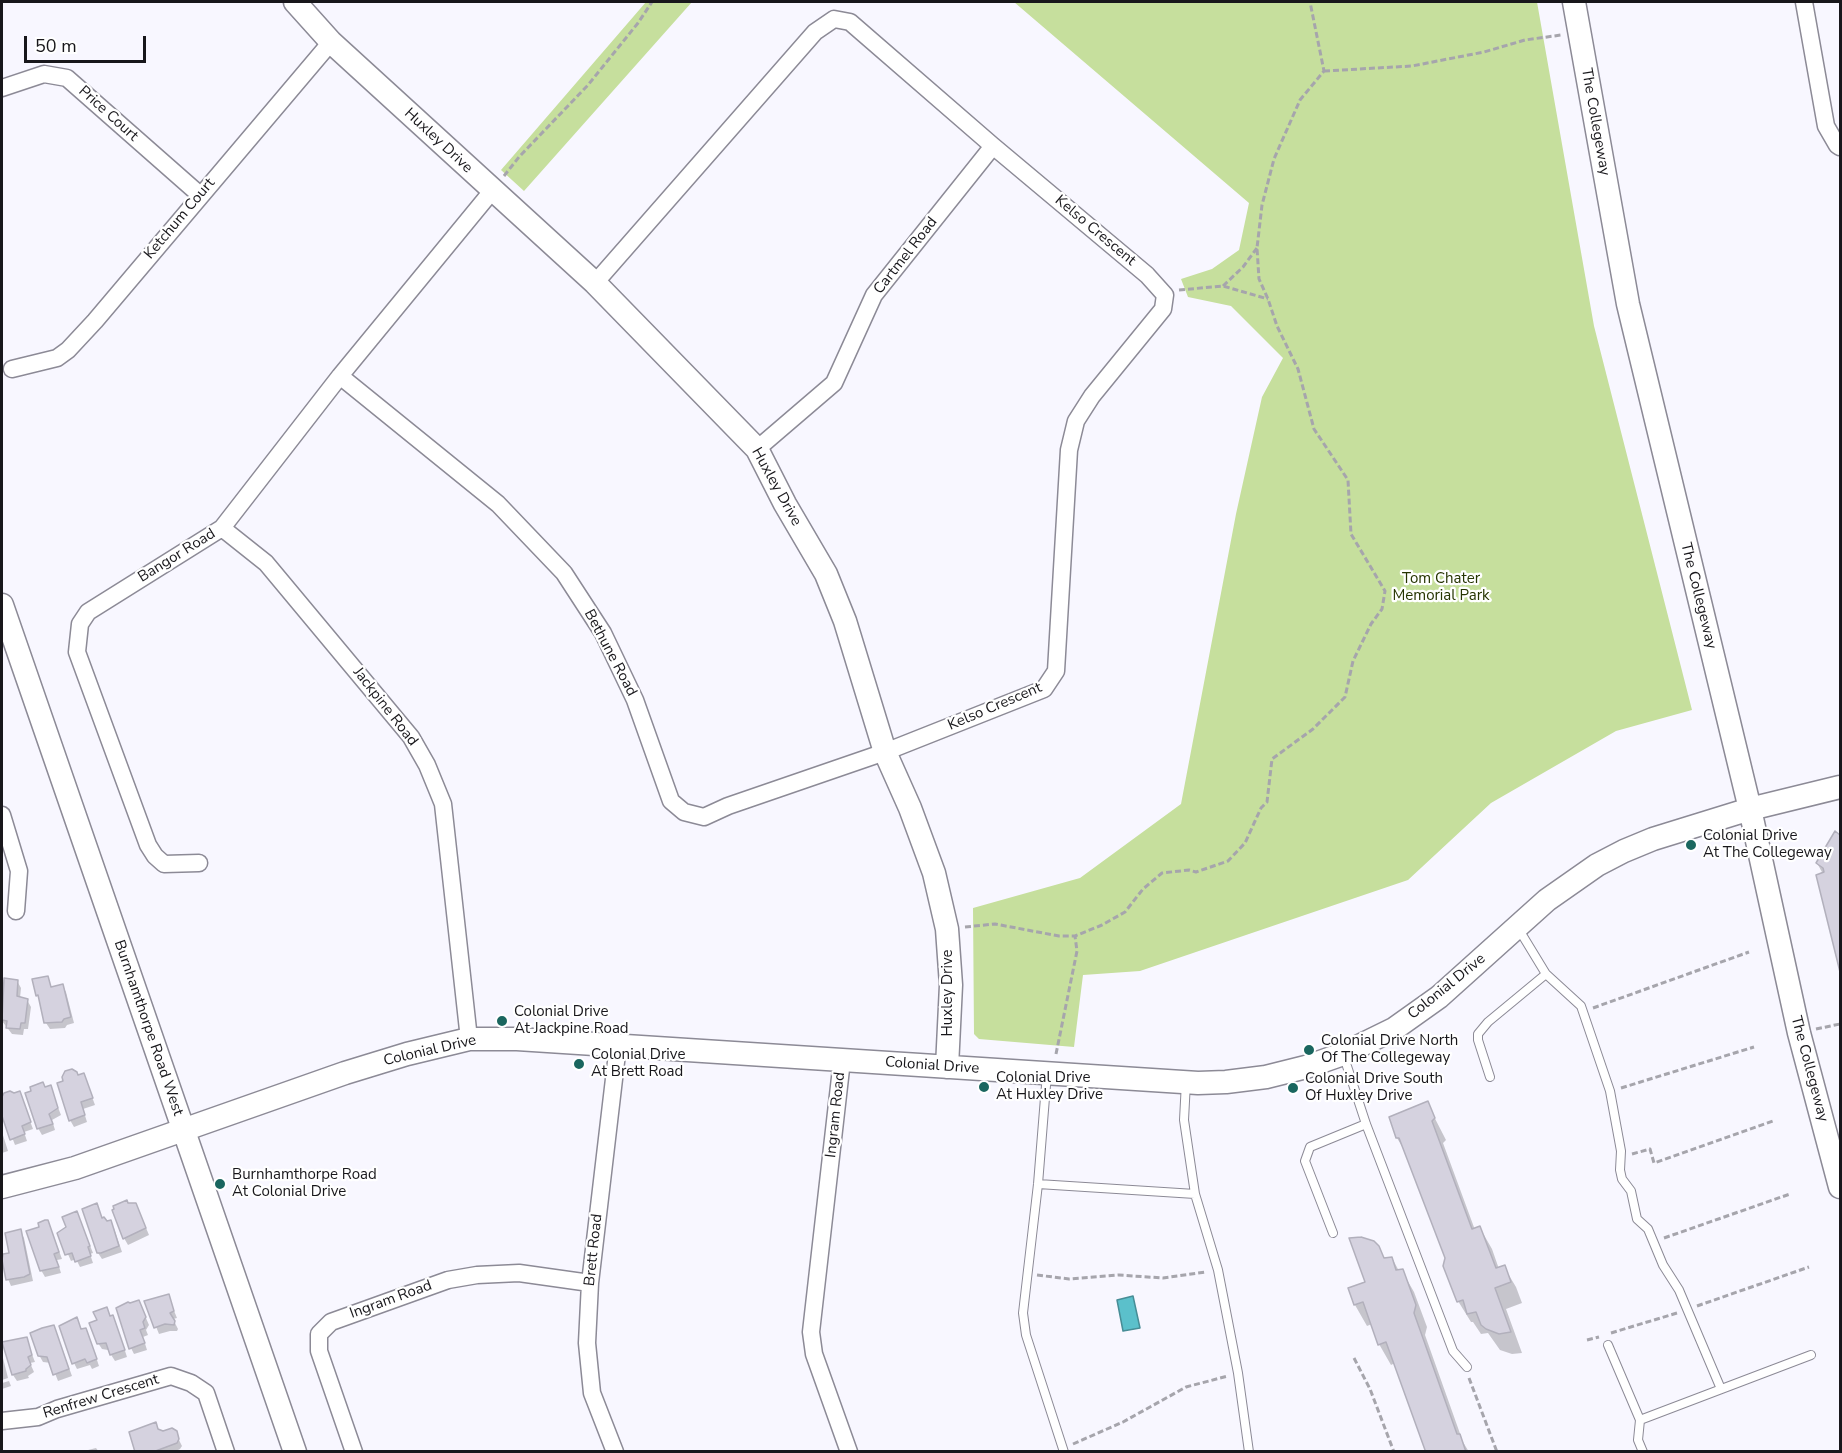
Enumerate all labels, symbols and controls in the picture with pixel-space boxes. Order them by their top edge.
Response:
scale bar [27,24,148,62]
text: 50 m [35,34,77,58]
street label: The Collegeway [1577,67,1613,177]
street label: Price Court [74,82,142,146]
street label: Huxley Drive [400,105,476,177]
street label: Ketchum Court [141,175,219,263]
street label: Kelso Crescent [1051,192,1139,270]
street label: Cartmel Road [870,214,942,298]
street label: Huxley Drive [747,445,805,529]
street label: Bangor Road [135,525,219,587]
street label: The Collegeway [1676,541,1720,651]
park label: Tom Chater Memorial Park [1392,570,1490,605]
street label: Bethune Road [580,607,640,699]
street label: Jackpine Road [349,664,421,750]
street label: Kelso Crescent [945,679,1045,735]
place label: Colonial Drive At The Collegeway [1703,827,1832,862]
marker: Colonial Drive At The Collegeway [1684,838,1698,852]
street label: Burnhamthorpe Road West [109,938,187,1118]
street label: Huxley Drive [939,949,957,1037]
street label: Colonial Drive [1405,950,1489,1024]
place label: Colonial Drive At Jackpine Road [514,1003,629,1038]
marker: Colonial Drive At Jackpine Road [495,1014,509,1028]
street label: The Collegeway [1786,1014,1832,1124]
street label: Colonial Drive [382,1032,478,1070]
place label: Colonial Drive North Of The Collegeway [1321,1032,1458,1067]
marker: Colonial Drive North Of The Collegeway [1302,1043,1316,1057]
place label: Colonial Drive At Brett Road [591,1046,685,1081]
street label: Colonial Drive [884,1054,980,1078]
marker: Colonial Drive At Brett Road [572,1057,586,1071]
place label: Colonial Drive At Huxley Drive [996,1069,1103,1104]
place label: Colonial Drive South Of Huxley Drive [1305,1070,1443,1105]
street label: Ingram Road [823,1071,849,1159]
marker: Colonial Drive At Huxley Drive [977,1080,991,1094]
marker: Colonial Drive South Of Huxley Drive [1286,1081,1300,1095]
place label: Burnhamthorpe Road At Colonial Drive [232,1166,377,1201]
marker: Burnhamthorpe Road At Colonial Drive [213,1177,227,1191]
street label: Brett Road [581,1213,607,1287]
street label: Ingram Road [348,1277,434,1323]
street label: Renfrew Crescent [41,1371,161,1423]

